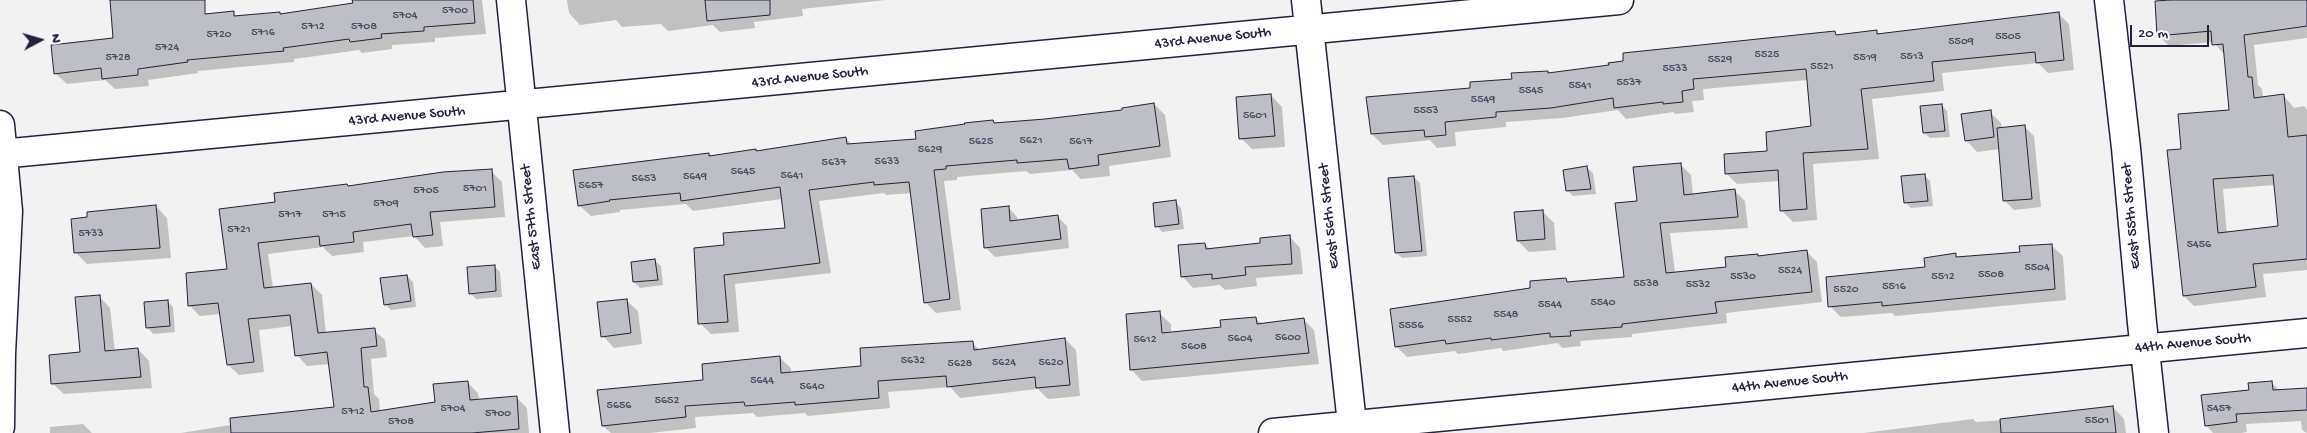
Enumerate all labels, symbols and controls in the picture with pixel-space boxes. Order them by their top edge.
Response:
house number: 5700 [442,4,468,18]
house number: 5704 [392,9,418,23]
north arrow [15,15,65,65]
scale bar [2132,15,2211,47]
house number: 5712 [301,20,325,34]
house number: 5708 [351,20,377,34]
street label: 43rd Avenue South [1154,24,1272,54]
text: 20 m [2138,25,2168,43]
house number: 5716 [251,26,275,40]
house number: 5720 [206,28,232,42]
house number: 5505 [1995,30,2021,44]
text: N [46,33,64,44]
house number: 5509 [1948,35,1974,49]
house number: 5724 [155,41,179,55]
house number: 5525 [1755,48,1779,62]
house number: 5513 [1900,50,1924,64]
house number: 5728 [105,51,131,65]
house number: 5519 [1853,51,1877,65]
house number: 5529 [1708,53,1732,67]
house number: 5521 [1810,60,1834,74]
house number: 5533 [1662,62,1688,76]
street label: 43rd Avenue South [751,63,869,93]
house number: 5537 [1616,76,1642,90]
house number: 5541 [1568,79,1592,93]
house number: 5545 [1519,84,1543,98]
house number: 5549 [1471,93,1495,107]
street label: 43rd Avenue South [348,103,466,131]
house number: 5553 [1413,104,1439,118]
house number: 5601 [1243,109,1267,123]
house number: 5621 [1019,134,1043,148]
house number: 5625 [969,135,993,149]
house number: 5617 [1069,135,1093,149]
house number: 5629 [918,143,942,157]
house number: 5633 [875,155,899,169]
house number: 5637 [822,156,846,170]
street label: East 56th Street [1316,162,1344,270]
street label: East 55th Street [2118,162,2146,270]
street label: East 57th Street [517,163,547,271]
house number: 5645 [731,165,755,179]
house number: 5641 [781,169,803,183]
house number: 5649 [683,170,707,184]
house number: 5653 [632,172,656,186]
house number: 5657 [579,179,603,193]
house number: 5701 [463,182,487,196]
house number: 5705 [413,184,439,198]
house number: 5709 [373,197,399,211]
house number: 5717 [278,208,302,222]
house number: 5715 [322,208,346,222]
house number: 5721 [227,223,251,237]
house number: 5733 [78,227,104,241]
house number: 5456 [2187,238,2211,252]
house number: 5504 [2024,261,2050,275]
house number: 5524 [1778,264,1802,278]
house number: 5508 [1978,268,2004,282]
house number: 5530 [1730,270,1756,284]
house number: 5512 [1931,270,1955,284]
house number: 5538 [1633,277,1659,291]
house number: 5532 [1686,278,1710,292]
house number: 5516 [1882,280,1906,294]
house number: 5520 [1833,283,1859,297]
house number: 5540 [1590,296,1616,310]
house number: 5544 [1538,298,1562,312]
house number: 5548 [1494,308,1518,322]
house number: 5552 [1448,313,1472,327]
house number: 5556 [1398,319,1424,333]
street label: 44th Avenue South [2134,330,2252,358]
house number: 5600 [1275,331,1301,345]
house number: 5604 [1228,332,1252,346]
house number: 5612 [1133,333,1157,347]
house number: 5608 [1181,340,1207,354]
house number: 5632 [901,354,925,368]
house number: 5624 [992,356,1016,370]
house number: 5620 [1038,356,1064,370]
house number: 5628 [948,357,972,371]
street label: 44th Avenue South [1731,368,1849,398]
house number: 5644 [750,374,774,388]
house number: 5640 [800,380,824,394]
house number: 5652 [655,394,679,408]
house number: 5656 [607,399,631,413]
house number: 5704 [440,402,466,416]
house number: 5457 [2207,402,2231,416]
house number: 5712 [341,405,365,419]
house number: 5700 [485,407,511,421]
house number: 5501 [2085,414,2109,428]
house number: 5708 [388,415,414,429]

